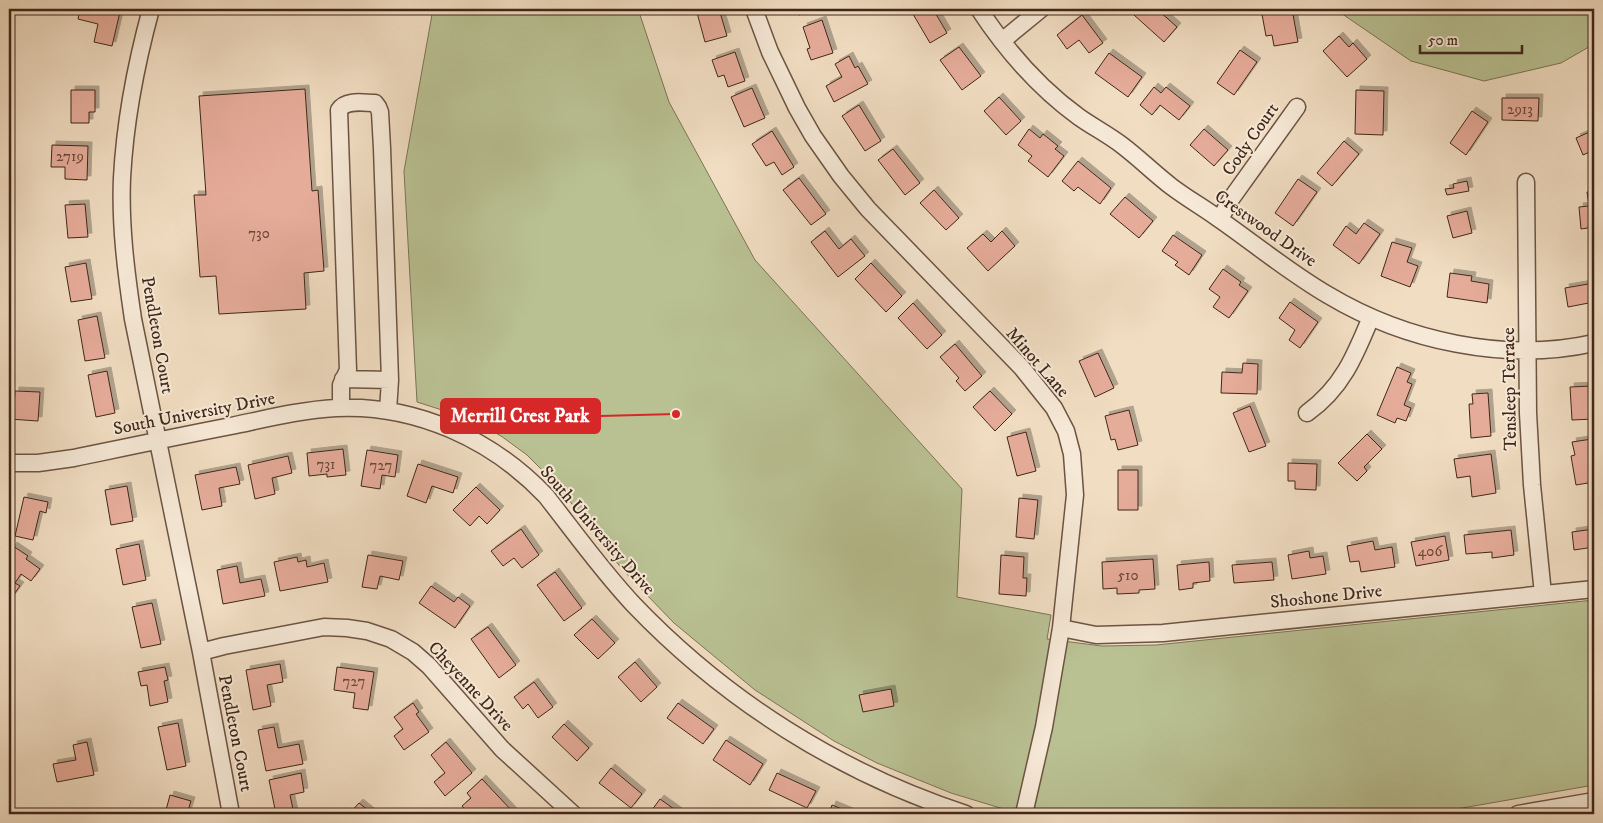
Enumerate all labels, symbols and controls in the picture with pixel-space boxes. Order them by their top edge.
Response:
scale bar [1420,22,1523,54]
text: 50 m [1428,31,1458,50]
street label: Cody Court [1218,99,1284,180]
house number: 2913 [1507,100,1533,119]
house number: 2719 [56,147,84,166]
street label: Crestwood Drive [1210,185,1321,272]
house number: 730 [248,224,270,243]
street label: Pendleton Court [136,275,178,396]
street label: Minot Lane [1001,323,1074,402]
street label: Tensleep Terrace [1498,327,1522,451]
street label: South University Drive [111,388,277,440]
callout: Merrill Crest Park [441,399,600,433]
text: Merrill Crest Park [451,405,590,428]
house number: 731 [316,455,336,474]
house number: 727 [370,456,392,475]
street label: South University Drive [535,461,659,600]
house number: 406 [1418,542,1443,561]
house number: 510 [1118,566,1138,585]
street label: Shoshone Drive [1269,580,1383,614]
street label: Cheyenne Drive [423,637,518,736]
house number: 727 [343,672,365,691]
street label: Pendleton Court [213,673,257,794]

